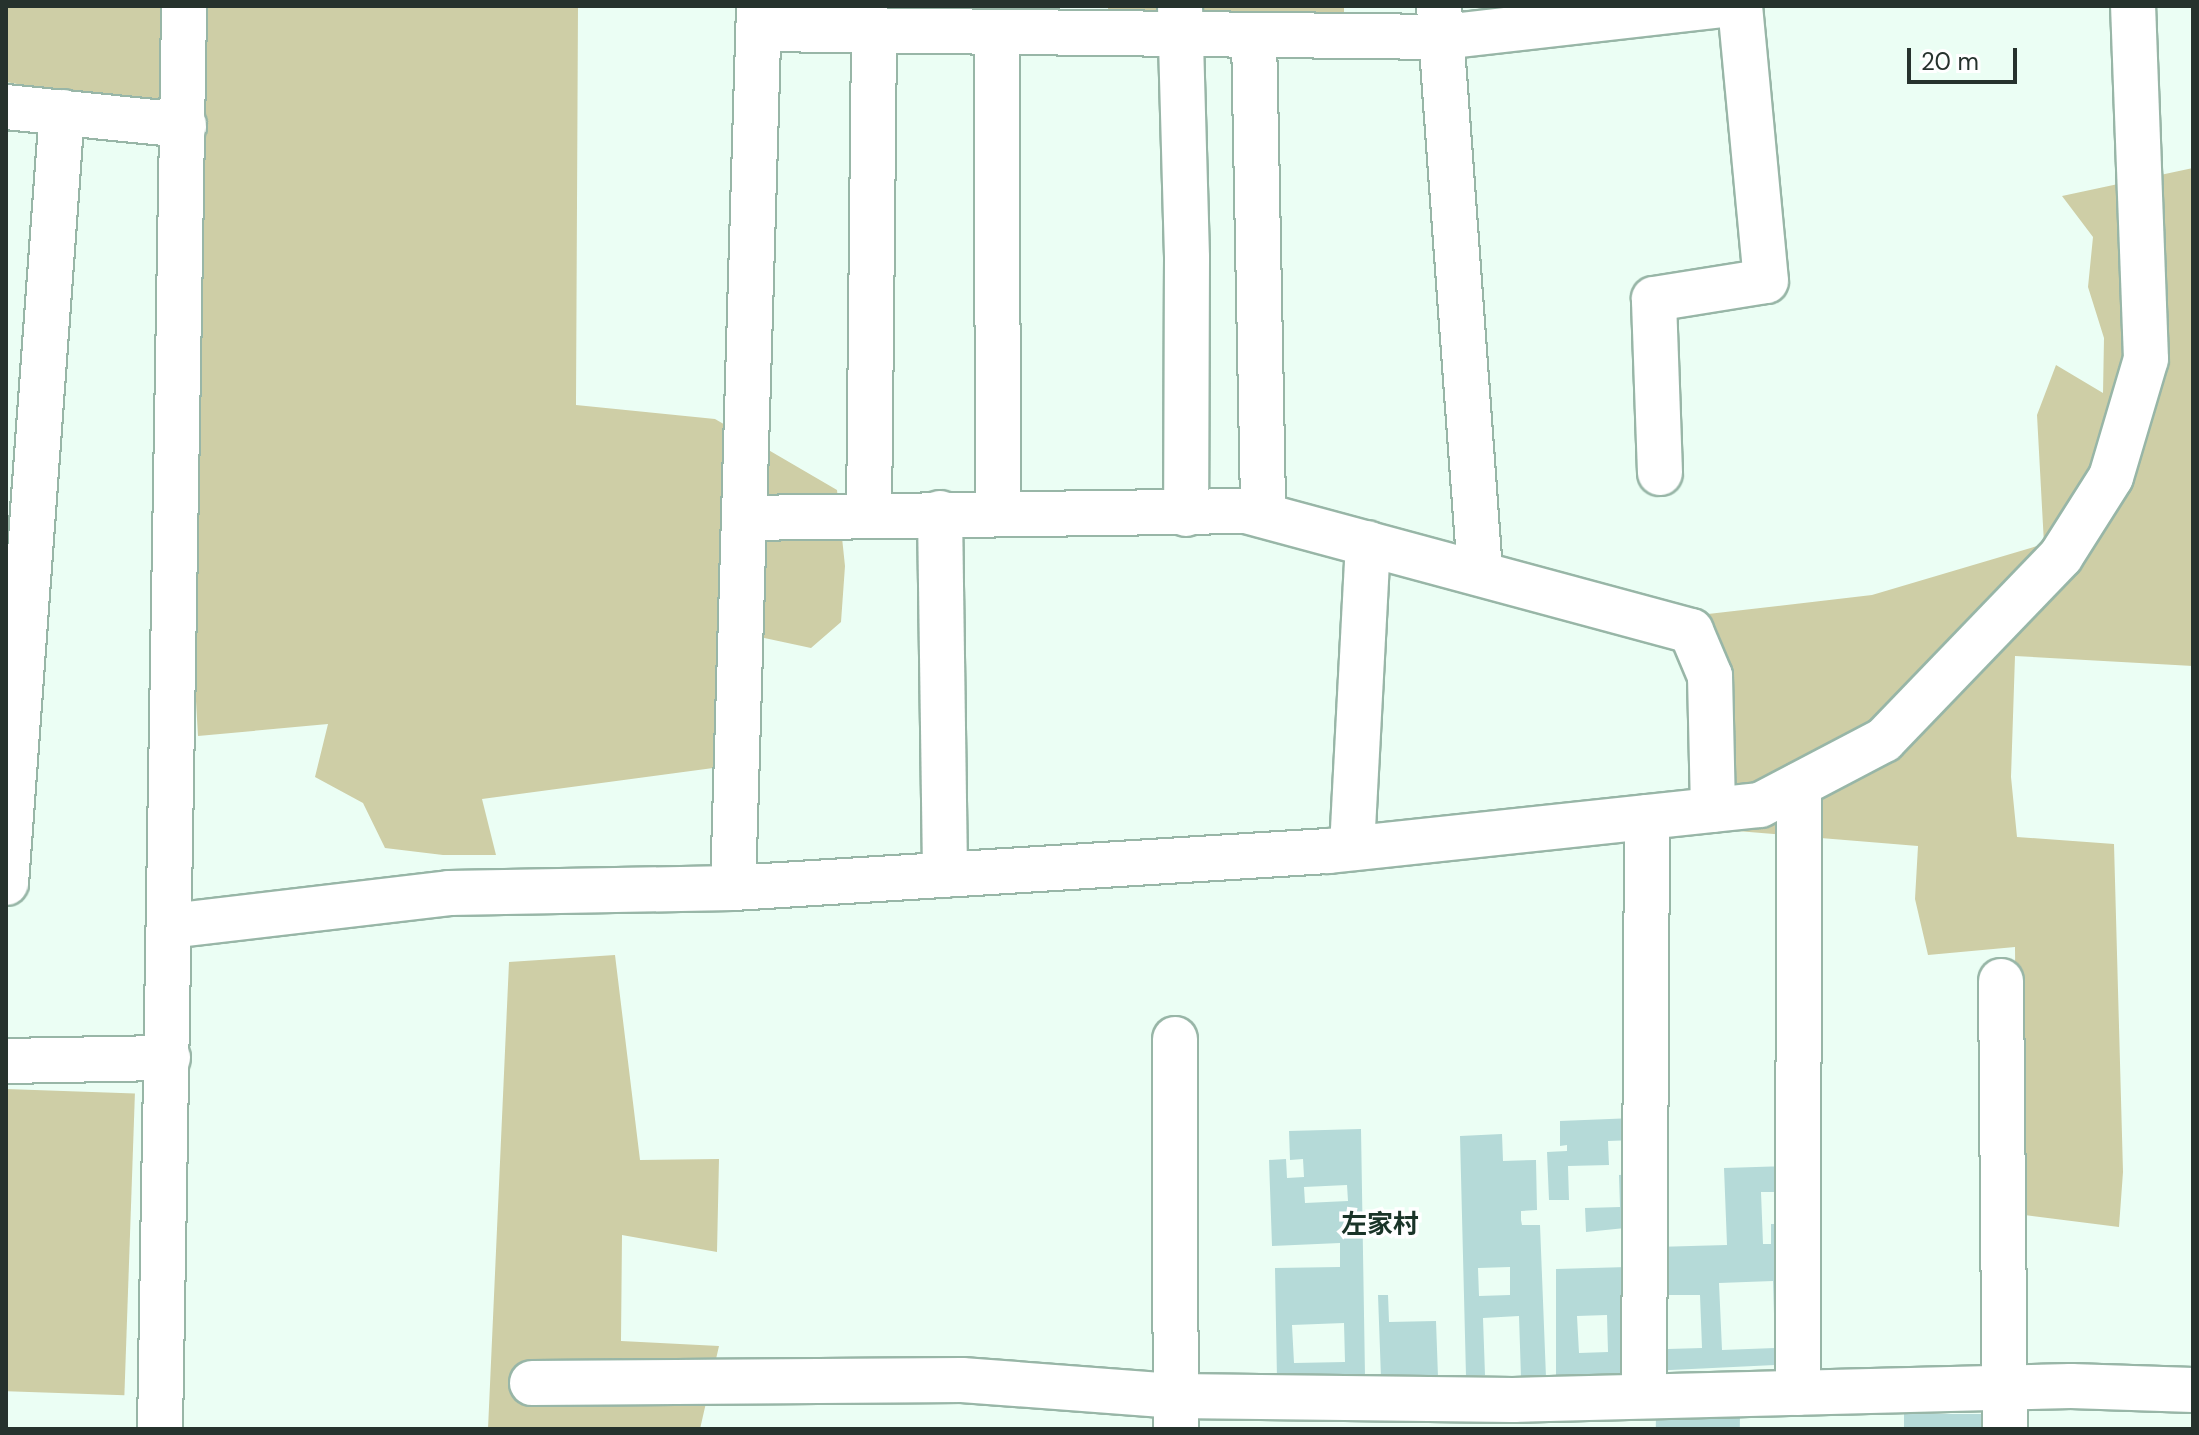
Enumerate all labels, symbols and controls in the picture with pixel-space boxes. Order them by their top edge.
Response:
scale bar [1911,32,2021,82]
text: 20 m [1921,46,1979,77]
district label: 左家村 [1341,1209,1419,1241]

